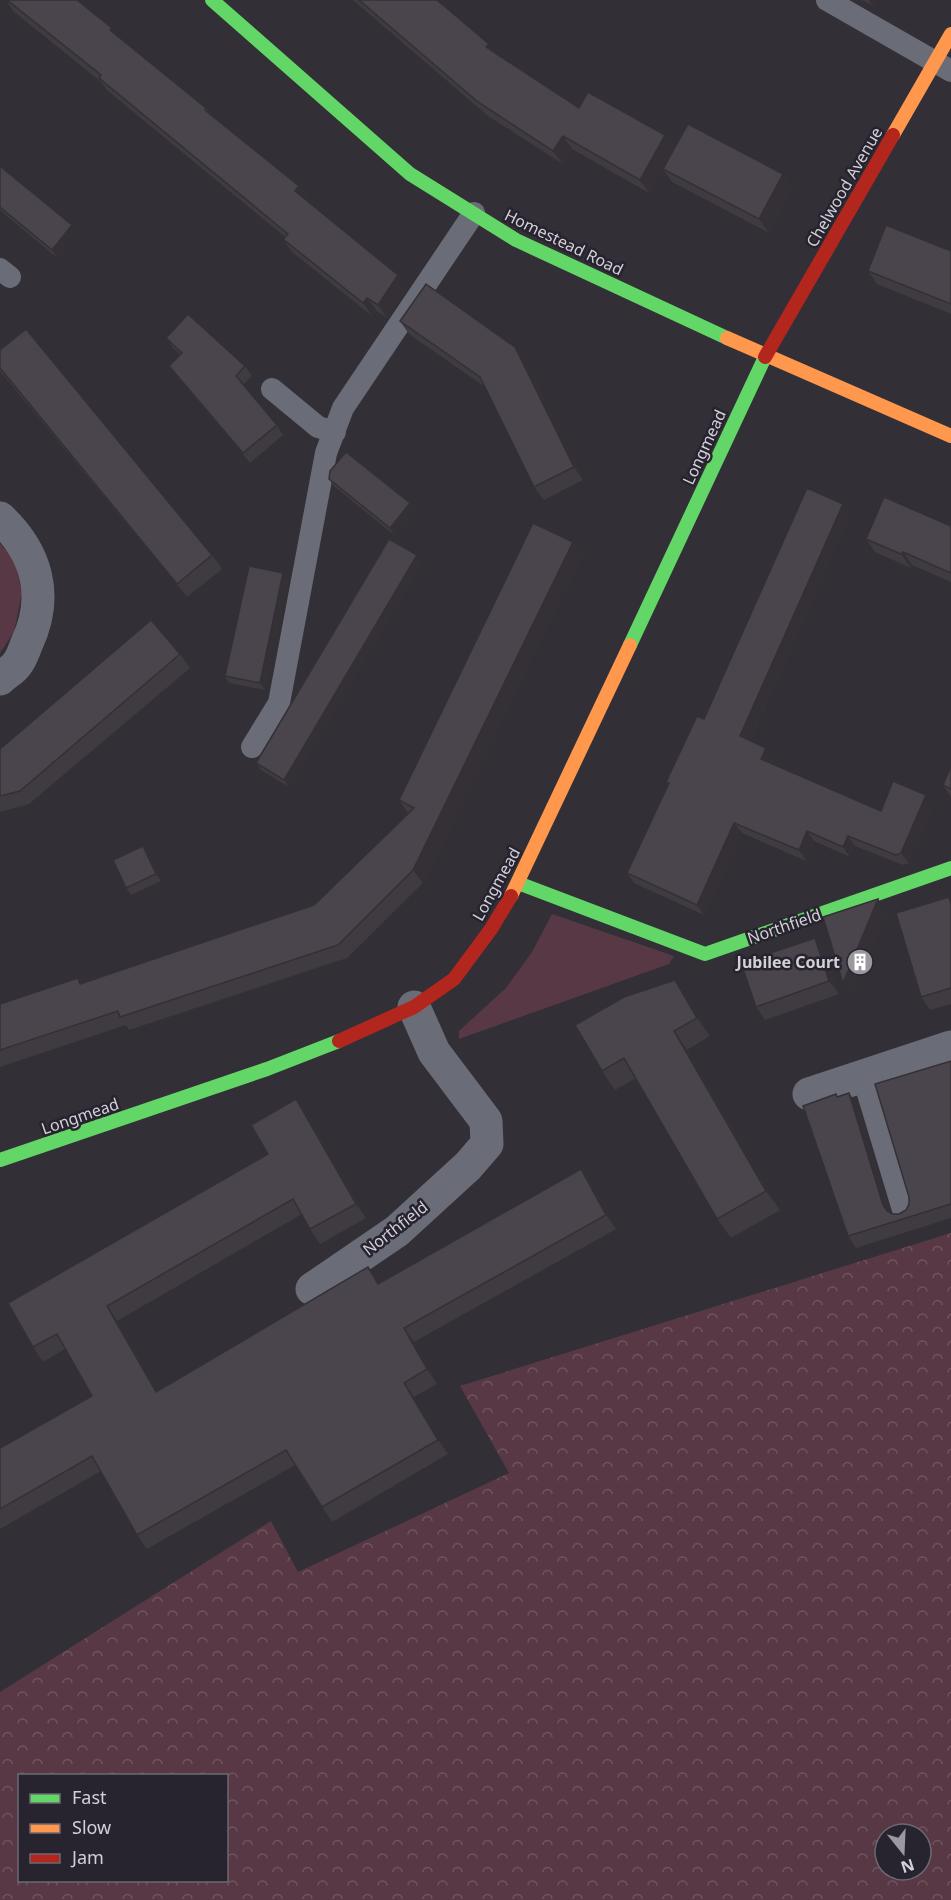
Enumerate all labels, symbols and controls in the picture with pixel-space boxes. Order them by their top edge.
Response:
street label: Chelwood Avenue [801,123,887,251]
street label: Homestead Road [501,204,627,280]
street label: Longmead [677,406,731,488]
street label: Longmead [467,843,525,925]
street label: Northfield [744,903,824,949]
building icon: Jubilee Court [845,947,875,977]
place label: Jubilee Court [735,951,840,973]
street label: Longmead [38,1092,122,1140]
street label: Northfield [358,1196,432,1260]
legend [18,1774,228,1882]
text: Fast [72,1785,107,1809]
text: Slow [72,1815,111,1839]
north arrow [873,1822,933,1882]
text: Jam [70,1845,104,1869]
text: N [898,1854,917,1879]

